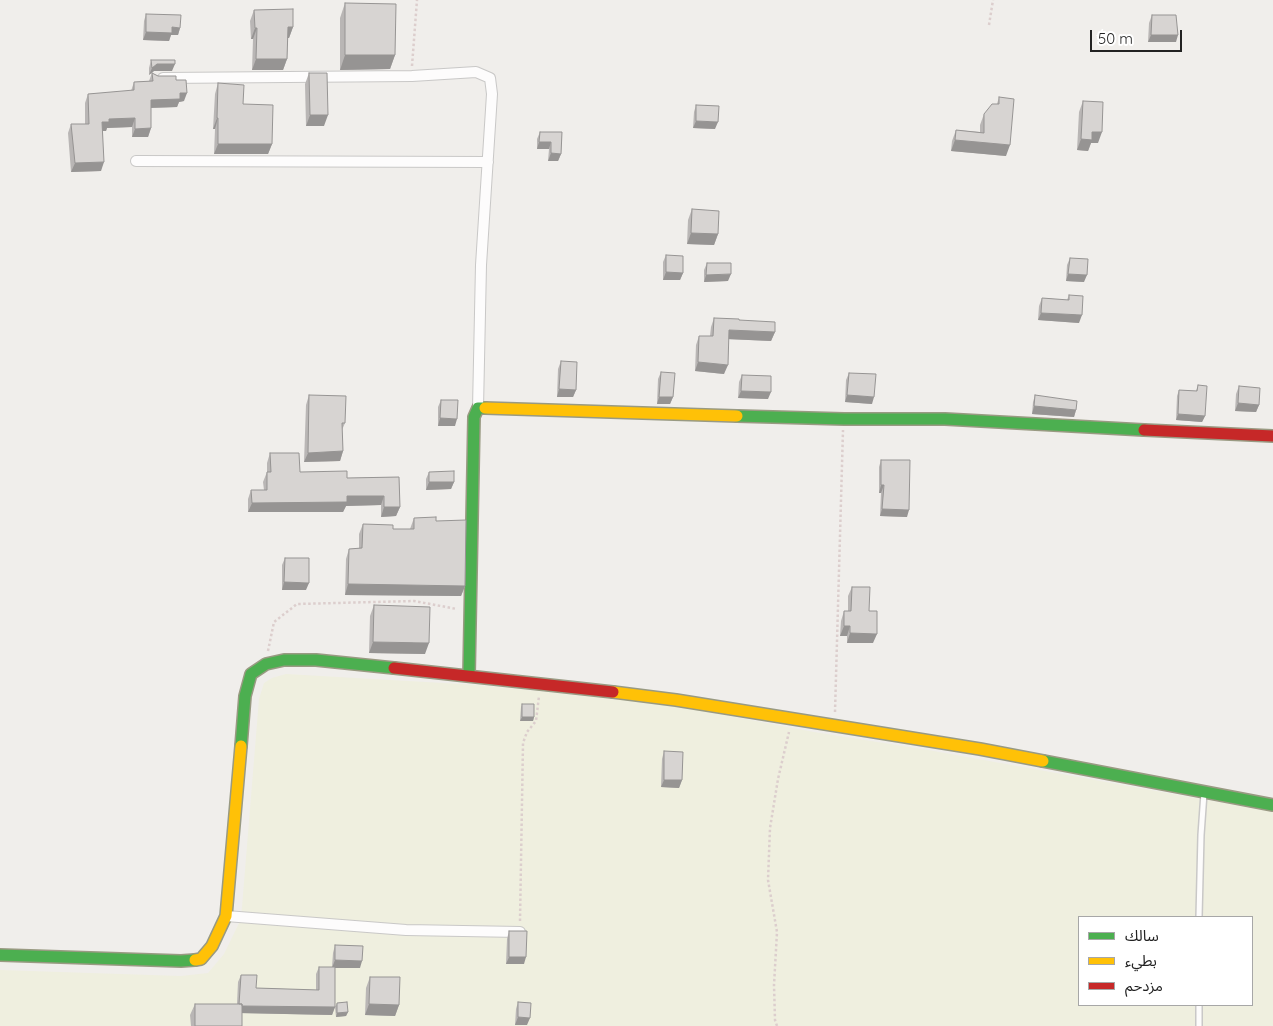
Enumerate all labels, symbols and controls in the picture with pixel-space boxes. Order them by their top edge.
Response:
scale bar [1093,20,1186,52]
text: 50 m [1098,29,1133,48]
legend [1078,916,1253,1006]
text: سالك [1125,926,1159,945]
text: بطيء [1125,951,1157,970]
text: مزدحم [1125,976,1163,995]

